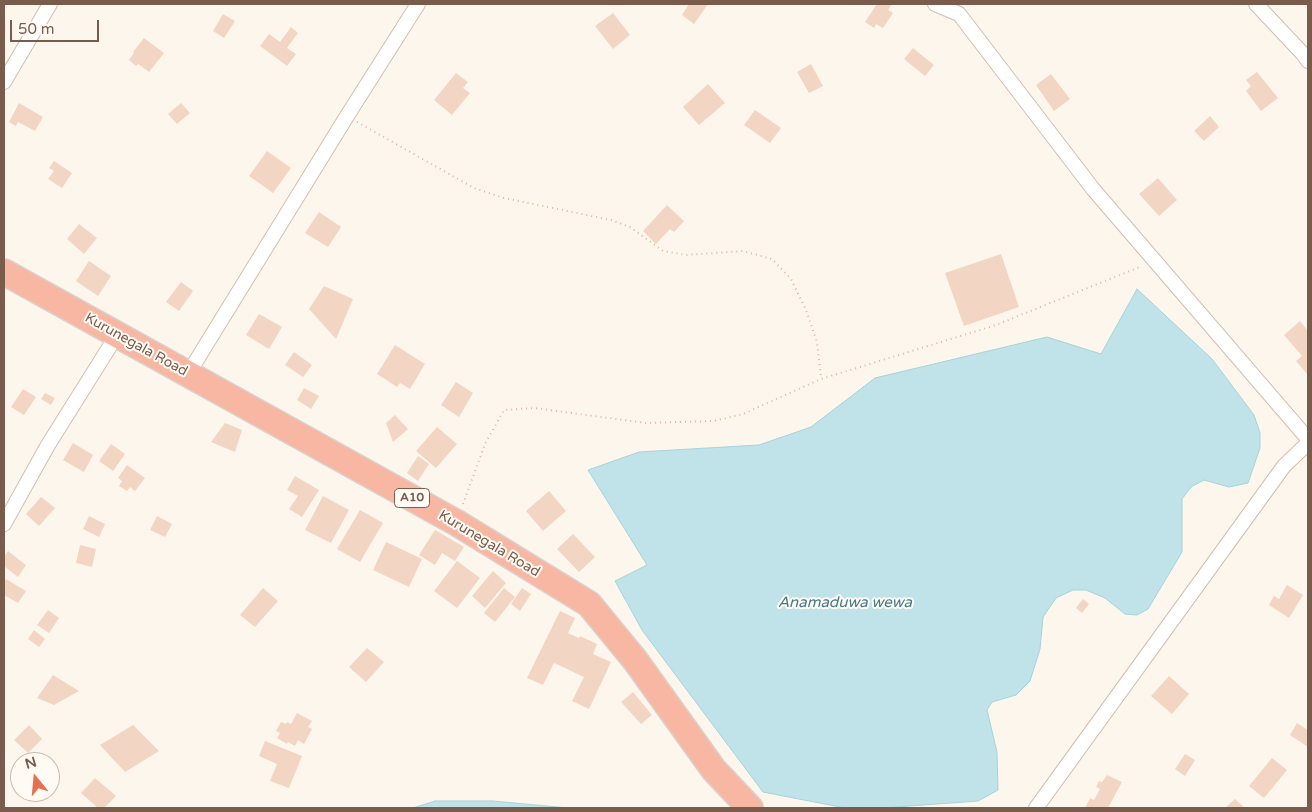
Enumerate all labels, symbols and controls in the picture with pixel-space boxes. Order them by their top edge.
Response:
scale bar [12,10,101,42]
text: 50 m [18,20,55,38]
street label: Kurunegala Road [82,310,190,380]
road number: A10 [394,488,430,508]
street label: Kurunegala Road [435,507,543,581]
water label: Anamaduwa wewa [778,594,912,612]
north arrow [10,752,60,802]
text: N [23,753,39,773]

